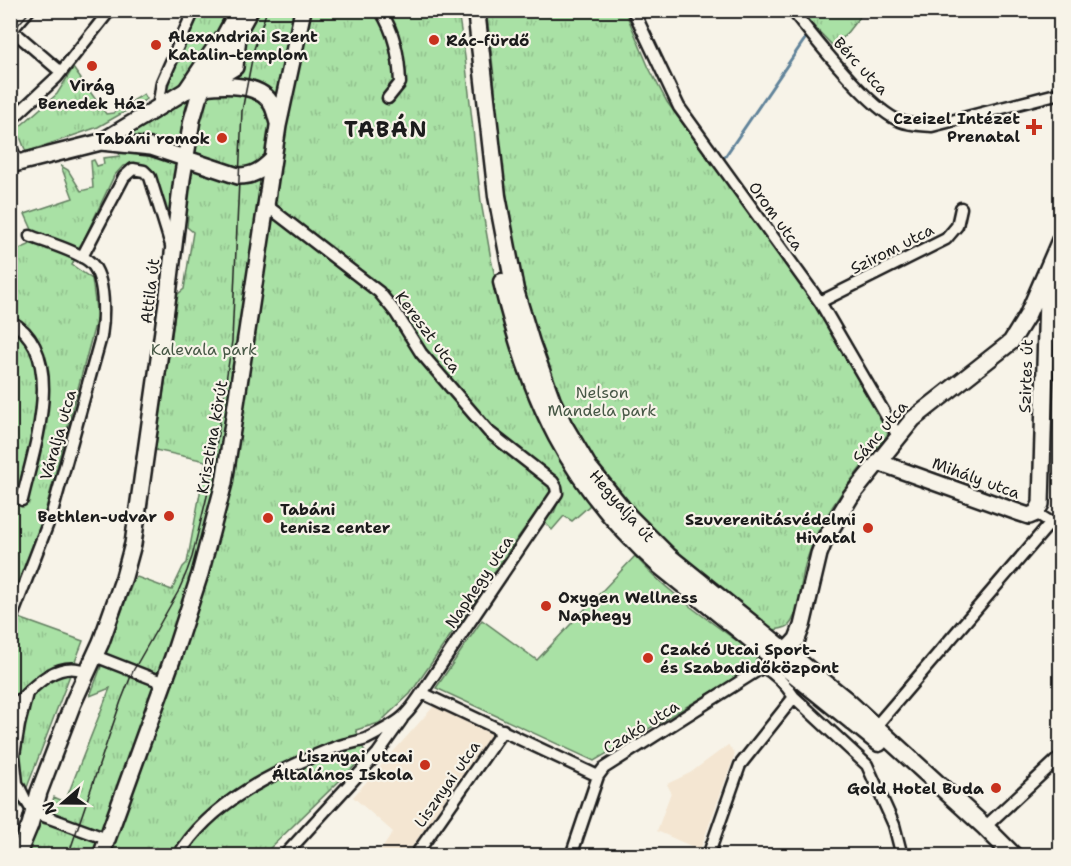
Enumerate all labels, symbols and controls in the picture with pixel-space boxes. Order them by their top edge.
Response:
place label: Alexandriai Szent Katalin-templom [168,26,318,65]
place label: Rác-fürdő [446,30,530,51]
marker: Rác-fürdő [427,33,441,47]
street label: Bérc utca [829,33,893,99]
marker: Alexandriai Szent Katalin-templom [149,38,163,52]
marker: Virág Benedek Ház [85,59,99,73]
place label: Virág Benedek Ház [38,75,146,114]
place label: Czeizel Intézet Prenatal [893,108,1020,147]
district label: TABÁN [344,113,428,144]
marker: Czeizel Intézet Prenatal [1025,118,1043,136]
place label: Tabáni romok [95,128,210,149]
marker: Tabáni romok [215,131,229,145]
street label: Orom utca [744,177,808,255]
street label: Szirom utca [847,219,937,279]
street label: Attila út [136,257,164,325]
street label: Kereszt utca [391,287,465,377]
park label: Kalevala park [151,339,257,360]
street label: Szirtes út [1014,339,1038,413]
street label: Krisztina körút [192,378,232,496]
park label: Nelson Mandela park [547,382,657,421]
street label: Váralja utca [35,387,81,483]
street label: Sánc utca [848,396,912,468]
street label: Mihály utca [929,452,1023,504]
street label: Hegyalja út [585,465,659,547]
place label: Tabáni tenisz center [280,499,391,538]
place label: Bethlen-udvar [37,506,157,527]
marker: Bethlen-udvar [162,509,176,523]
place label: Szuverenitásvédelmi Hivatal [685,509,856,548]
marker: Tabáni tenisz center [261,511,275,525]
marker: Szuverenitásvédelmi Hivatal [861,521,875,535]
street label: Naphegy utca [440,532,518,632]
place label: Oxygen Wellness Naphegy [558,587,698,626]
marker: Oxygen Wellness Naphegy [539,599,553,613]
place label: Czakó Utcai Sport- és Szabadidőközpont [660,639,839,678]
marker: Czakó Utcai Sport- és Szabadidőközpont [641,651,655,665]
street label: Czakó utca [599,695,683,759]
street label: Lisznyai utca [409,736,485,832]
place label: Lisznyai utcai Általános Iskola [272,746,413,785]
marker: Lisznyai utcai Általános Iskola [418,758,432,772]
north arrow [33,773,93,833]
place label: Gold Hotel Buda [847,778,984,799]
marker: Gold Hotel Buda [989,781,1003,795]
text: N [37,798,61,818]

